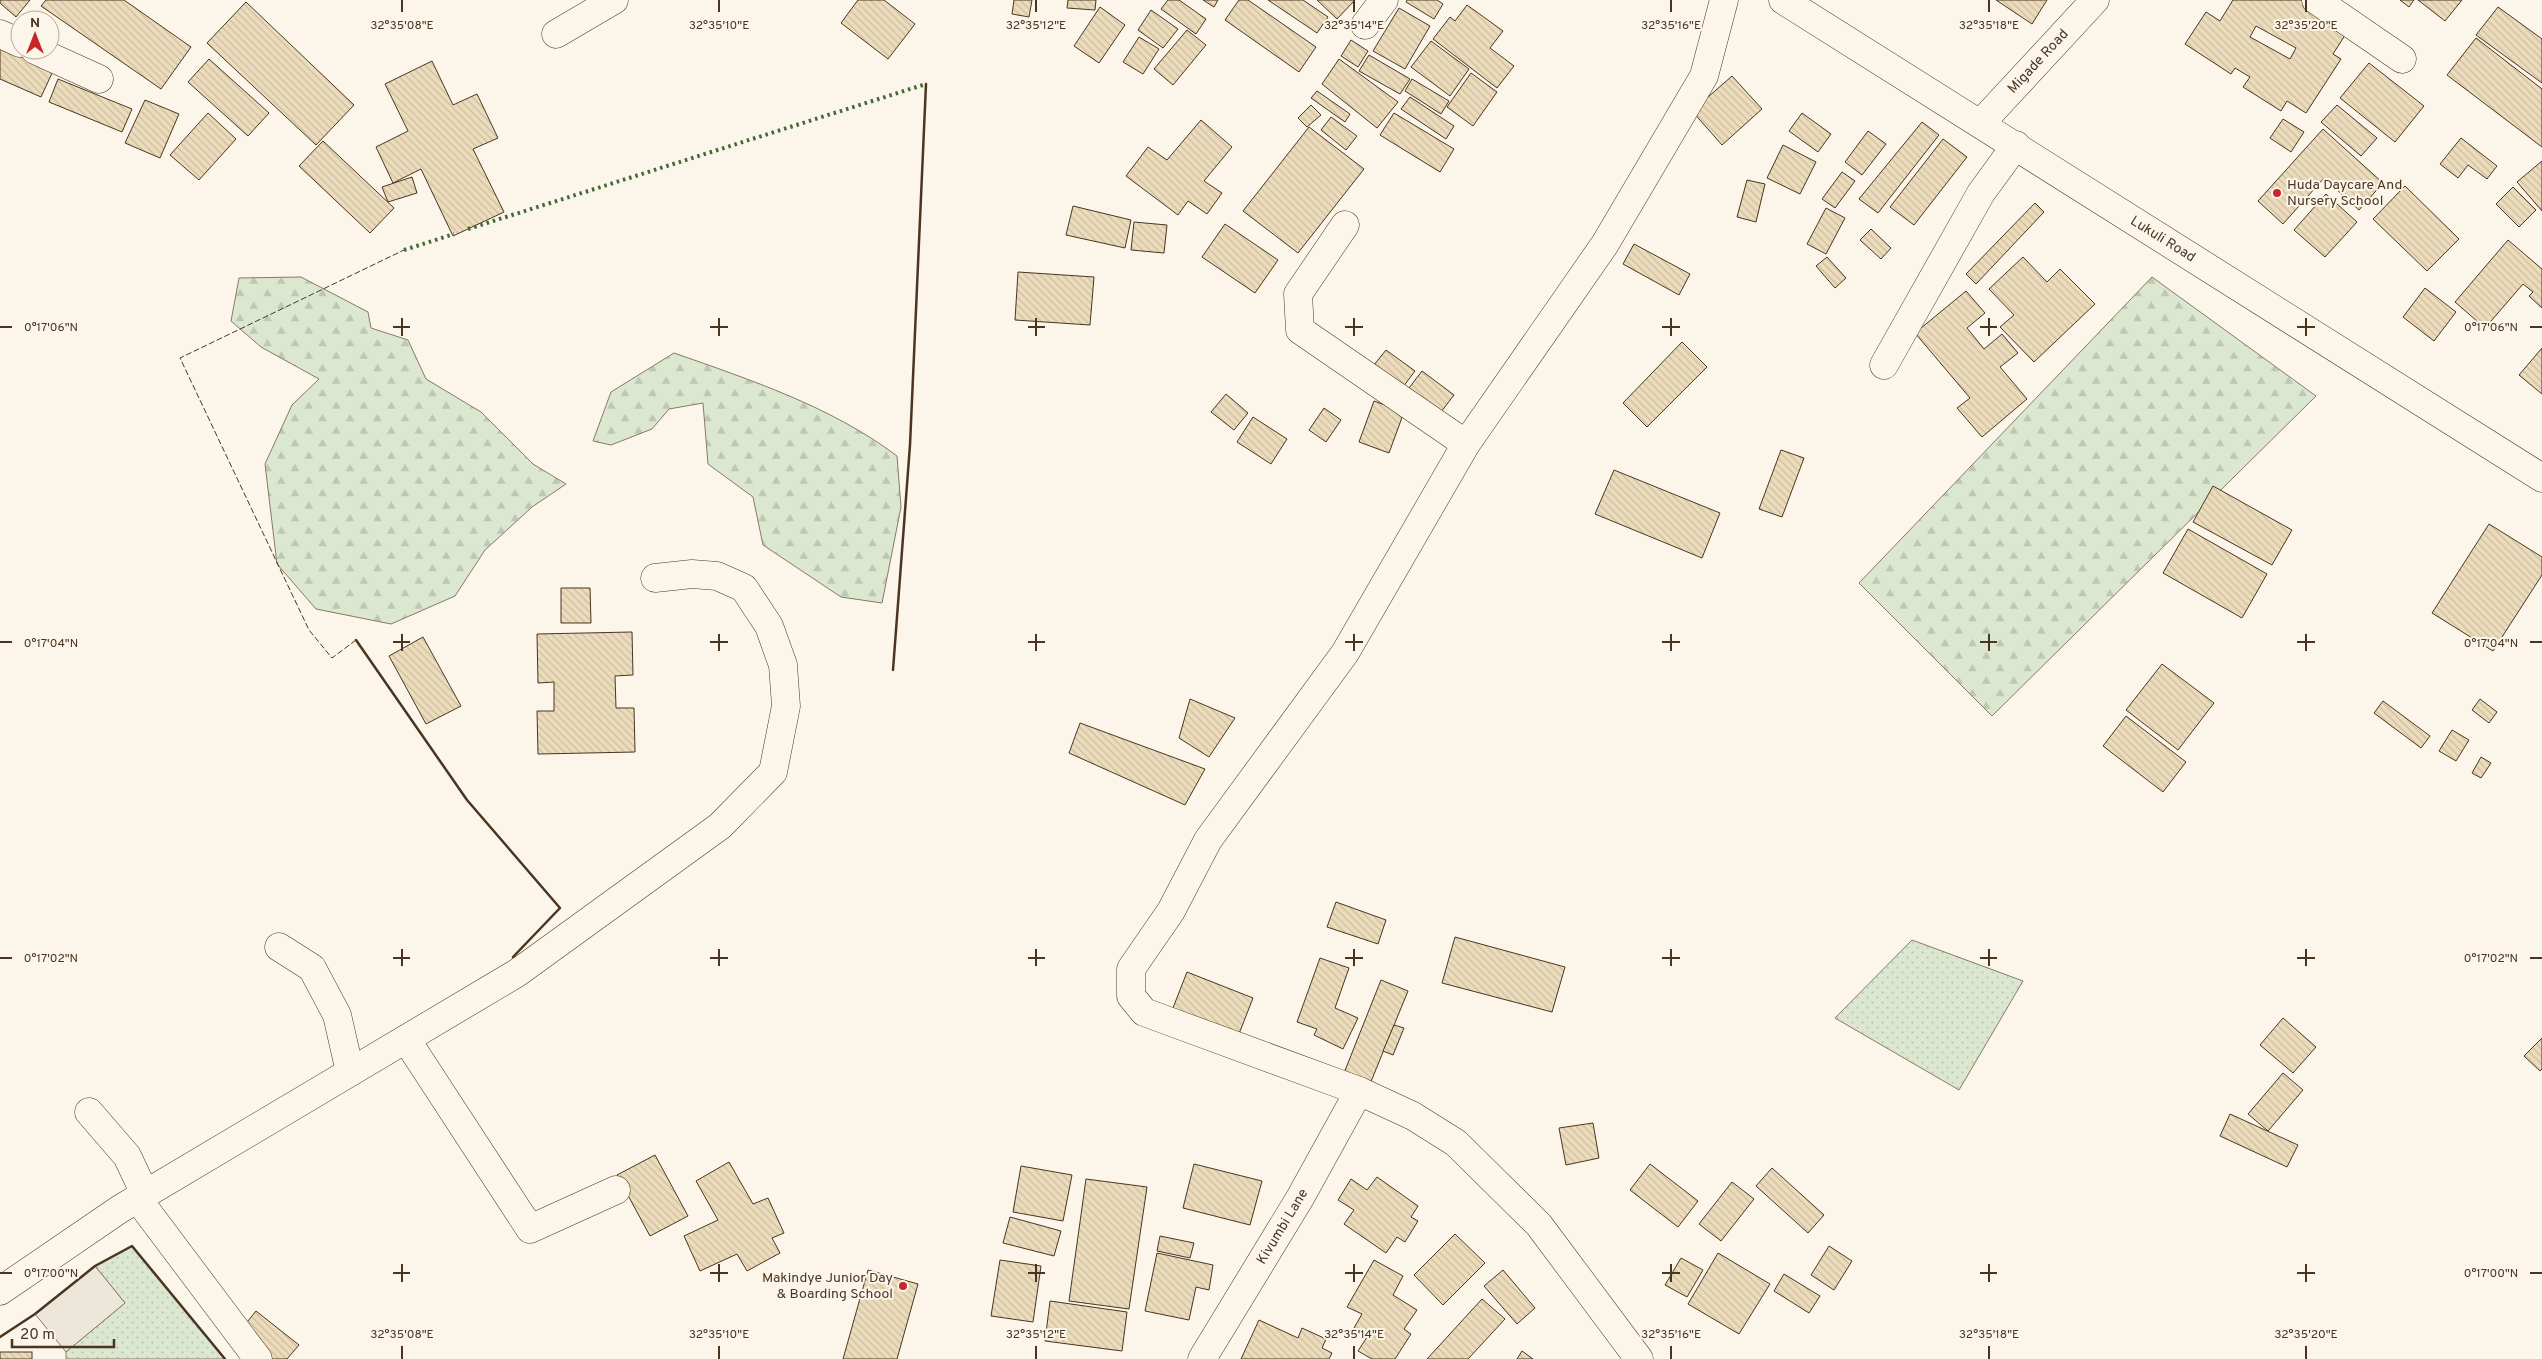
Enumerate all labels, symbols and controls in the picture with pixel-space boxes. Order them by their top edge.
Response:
north arrow [10,10,60,60]
text: N [30,15,40,32]
text: 32°35'08"E [370,18,434,34]
text: 32°35'10"E [689,18,749,34]
text: 32°35'12"E [1006,18,1066,34]
text: 32°35'14"E [1324,18,1384,34]
text: 32°35'16"E [1641,18,1701,34]
text: 32°35'18"E [1959,18,2019,34]
text: 32°35'20"E [2274,18,2338,34]
street label: Migade Road [2004,26,2072,97]
place label: Huda Daycare And Nursery School [2287,177,2402,210]
marker: Huda Daycare And Nursery School [2271,187,2283,199]
street label: Lukuli Road [2127,212,2199,266]
text: 0°17'06"N [24,320,78,336]
text: 0°17'06"N [2464,320,2518,336]
text: 0°17'04"N [24,636,78,652]
text: 0°17'04"N [2464,636,2518,652]
text: 0°17'02"N [24,951,78,967]
text: 0°17'02"N [2464,951,2518,967]
street label: Kivumbi Lane [1253,1186,1312,1268]
text: 0°17'00"N [24,1266,78,1282]
text: 0°17'00"N [2464,1266,2518,1282]
place label: Makindye Junior Day & Boarding School [762,1270,893,1303]
marker: Makindye Junior Day & Boarding School [897,1280,909,1292]
scale bar [12,1316,115,1348]
text: 20 m [20,1326,55,1345]
text: 32°35'08"E [370,1327,434,1343]
text: 32°35'10"E [689,1327,749,1343]
text: 32°35'12"E [1006,1327,1066,1343]
text: 32°35'14"E [1324,1327,1384,1343]
text: 32°35'16"E [1641,1327,1701,1343]
text: 32°35'18"E [1959,1327,2019,1343]
text: 32°35'20"E [2274,1327,2338,1343]

